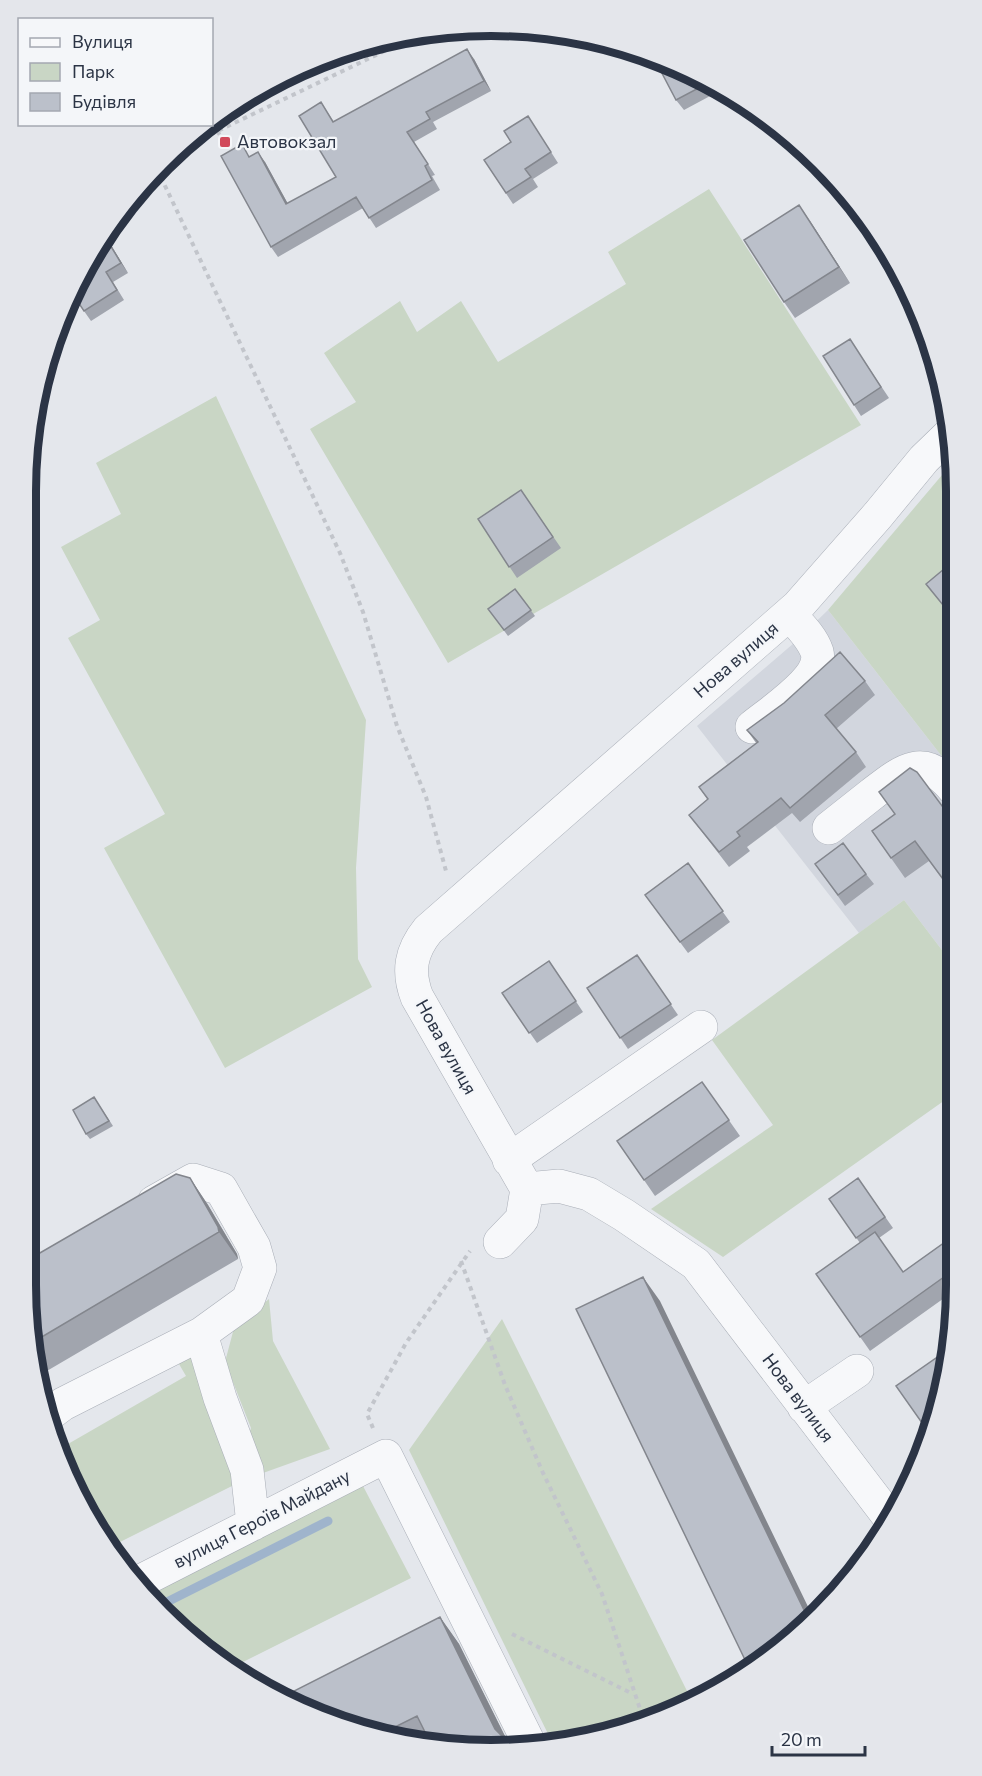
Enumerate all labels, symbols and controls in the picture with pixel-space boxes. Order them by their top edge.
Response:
legend [18,18,213,126]
text: Вулиця [72,30,133,52]
text: Парк [72,60,115,82]
text: Будівля [72,90,136,112]
place label: Автовокзал [237,130,336,152]
marker: Автовокзал [218,135,232,149]
street label: Нова вулиця [688,616,782,702]
street label: Нова вулиця [412,995,482,1098]
street label: Нова вулиця [758,1349,839,1446]
street label: вулиця Героїв Майдану [169,1464,354,1572]
scale bar [772,1719,865,1757]
text: 20 m [781,1728,822,1750]

